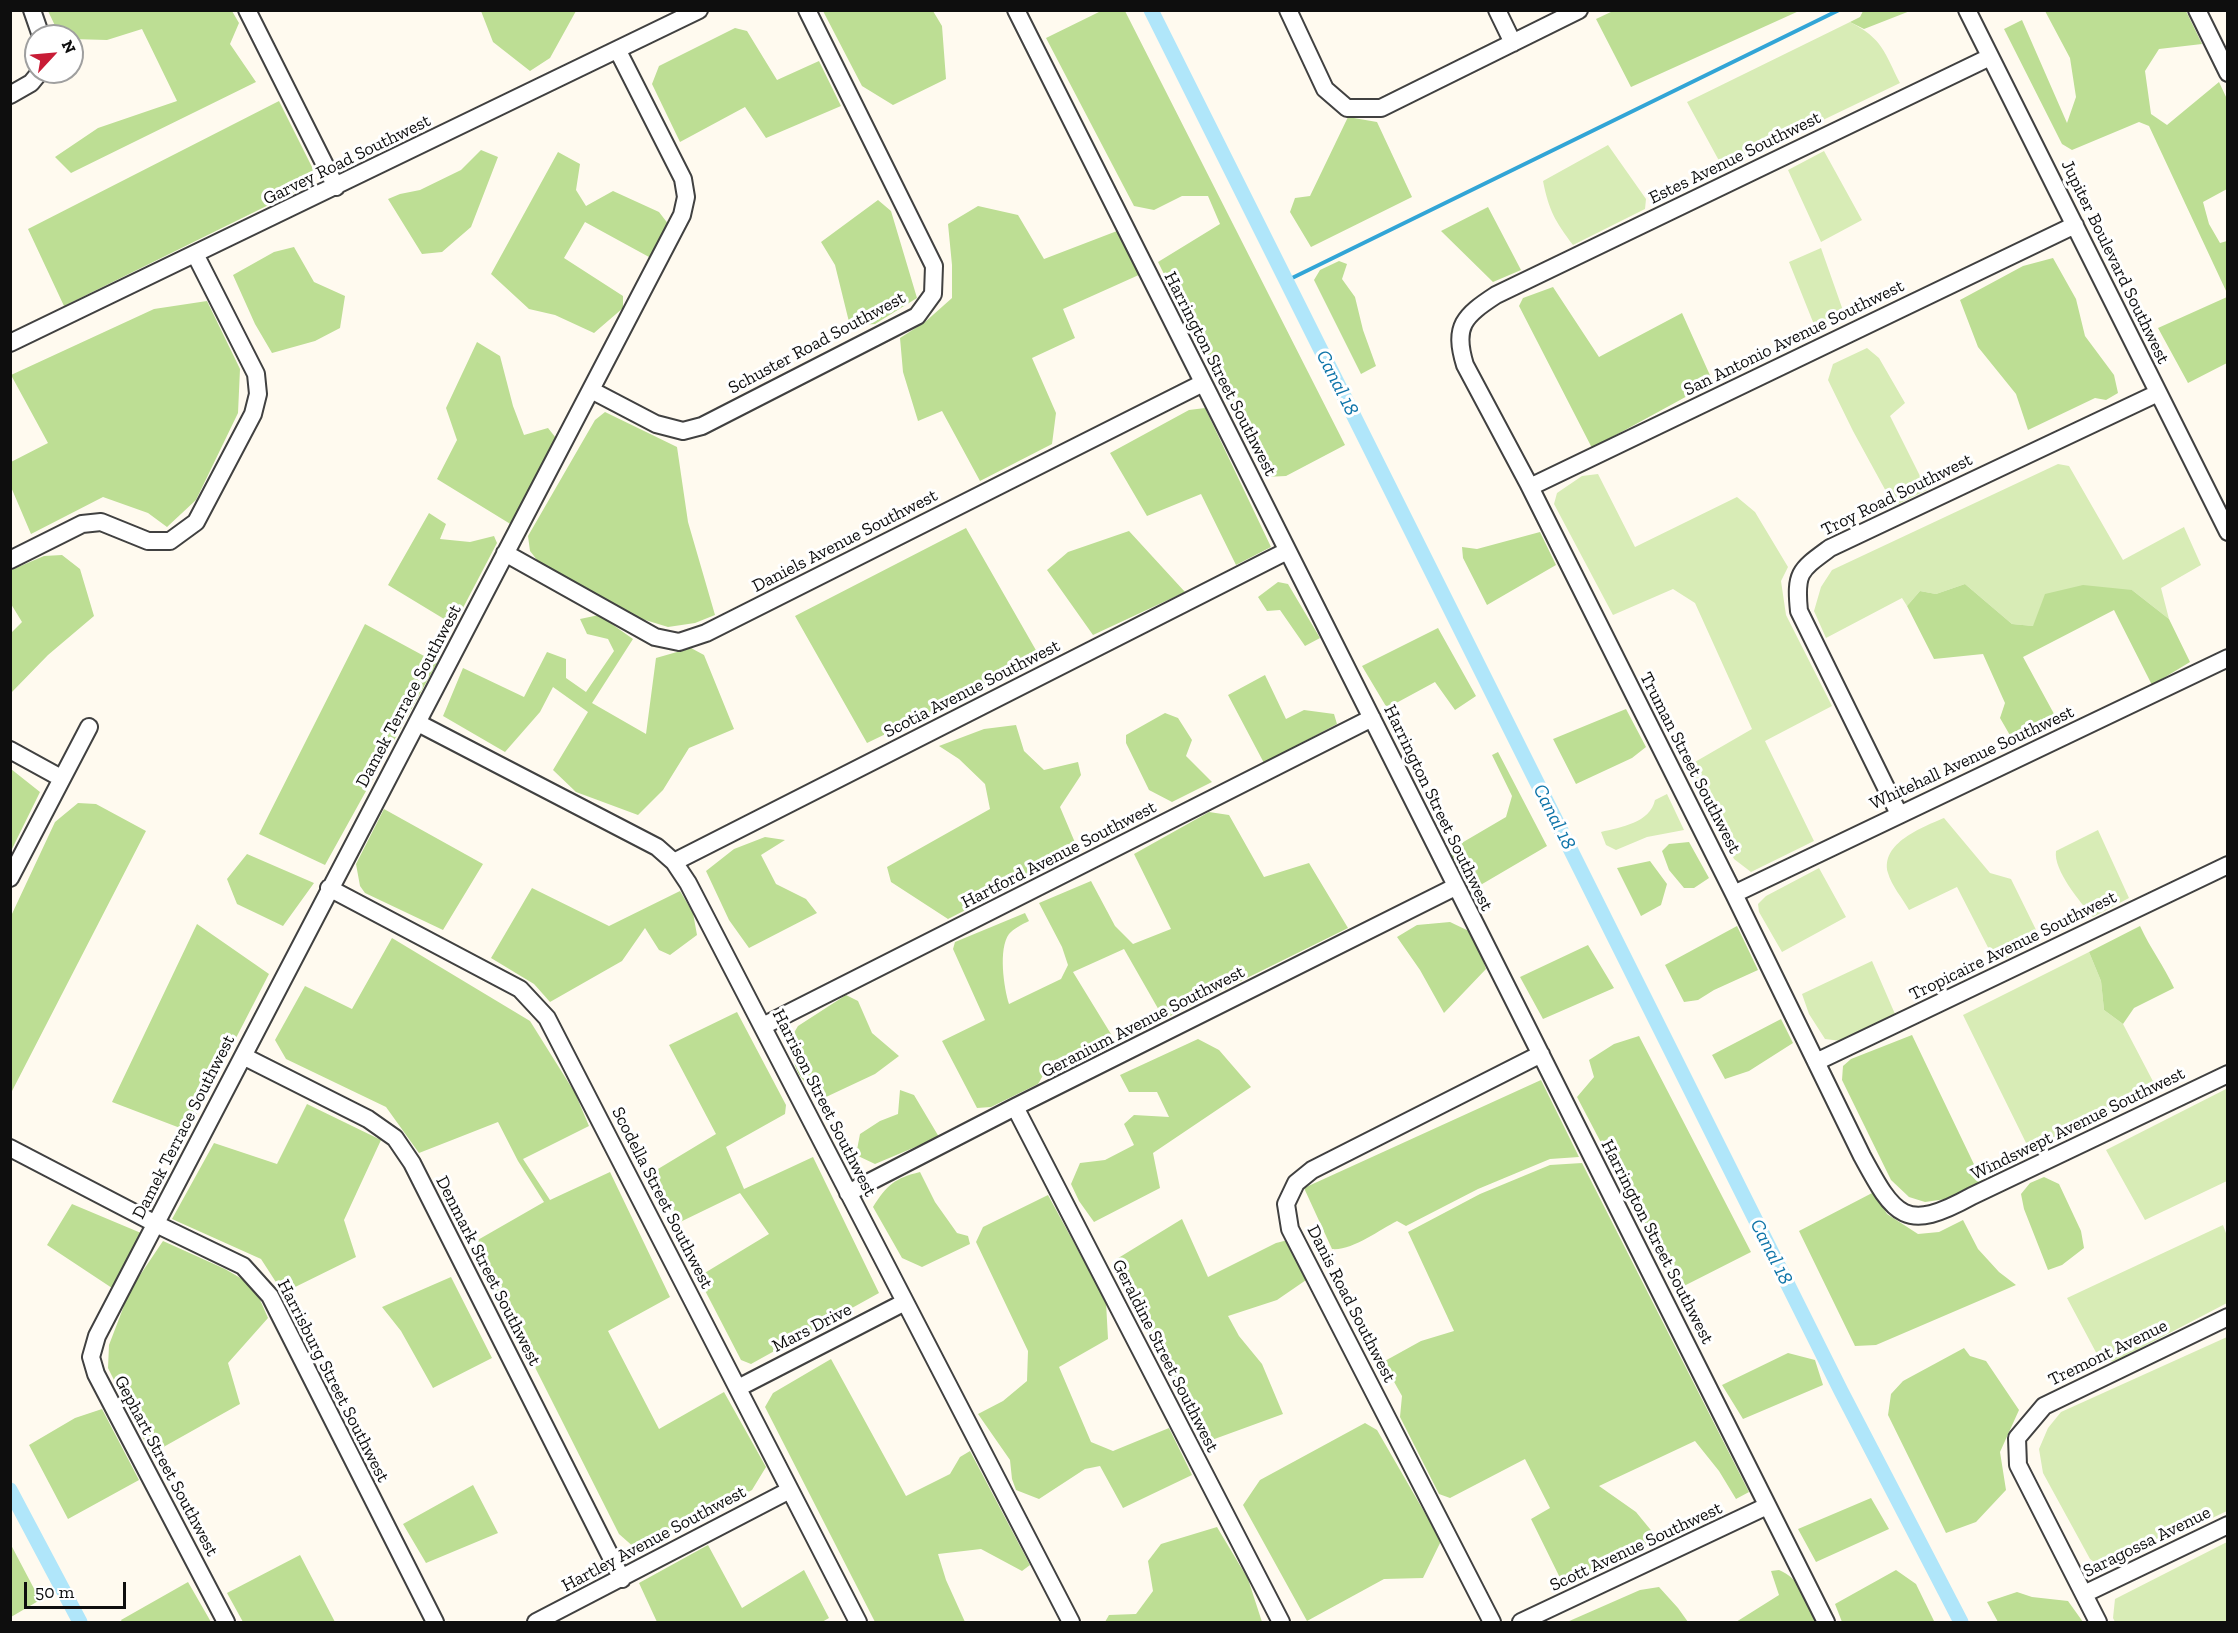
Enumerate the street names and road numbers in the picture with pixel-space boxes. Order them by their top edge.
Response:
street label: Estes Avenue Southwest [1645,107,1825,209]
street label: Garvey Road Southwest [260,110,434,210]
street label: Jupiter Boulevard Southwest [2056,157,2174,367]
street label: Harrington Street Southwest [1159,268,1281,480]
street label: San Antonio Avenue Southwest [1680,275,1908,401]
street label: Schuster Road Southwest [725,287,909,399]
street label: Troy Road Southwest [1818,449,1976,541]
street label: Daniels Avenue Southwest [749,485,941,597]
street label: Damek Terrace Southwest [352,601,466,791]
street label: Scotia Avenue Southwest [880,635,1064,743]
street label: Truman Street Southwest [1635,669,1745,857]
street label: Whitehall Avenue Southwest [1867,701,2077,815]
street label: Harrington Street Southwest [1379,702,1497,914]
street label: Hartford Avenue Southwest [958,796,1160,914]
street label: Tropicaire Avenue Southwest [1906,886,2120,1006]
street label: Geranium Avenue Southwest [1038,961,1248,1083]
street label: Harrison Street Southwest [767,1006,881,1200]
street label: Damek Terrace Southwest [128,1031,240,1223]
street label: Windswept Avenue Southwest [1967,1063,2189,1185]
street label: Scodella Street Southwest [607,1103,717,1293]
street label: Harrington Street Southwest [1596,1136,1718,1348]
street label: Denmark Street Southwest [431,1173,545,1369]
street label: Danis Road Southwest [1302,1222,1400,1386]
street label: Geraldine Street Southwest [1107,1256,1223,1456]
street label: Harrisburg Street Southwest [272,1276,394,1486]
street label: Mars Drive [769,1299,855,1357]
street label: Tremont Avenue [2045,1315,2171,1391]
street label: Gephart Street Southwest [109,1372,223,1560]
street label: Hartley Avenue Southwest [558,1481,750,1597]
street label: Scott Avenue Southwest [1546,1498,1726,1596]
street label: Saragossa Avenue [2080,1502,2214,1582]

